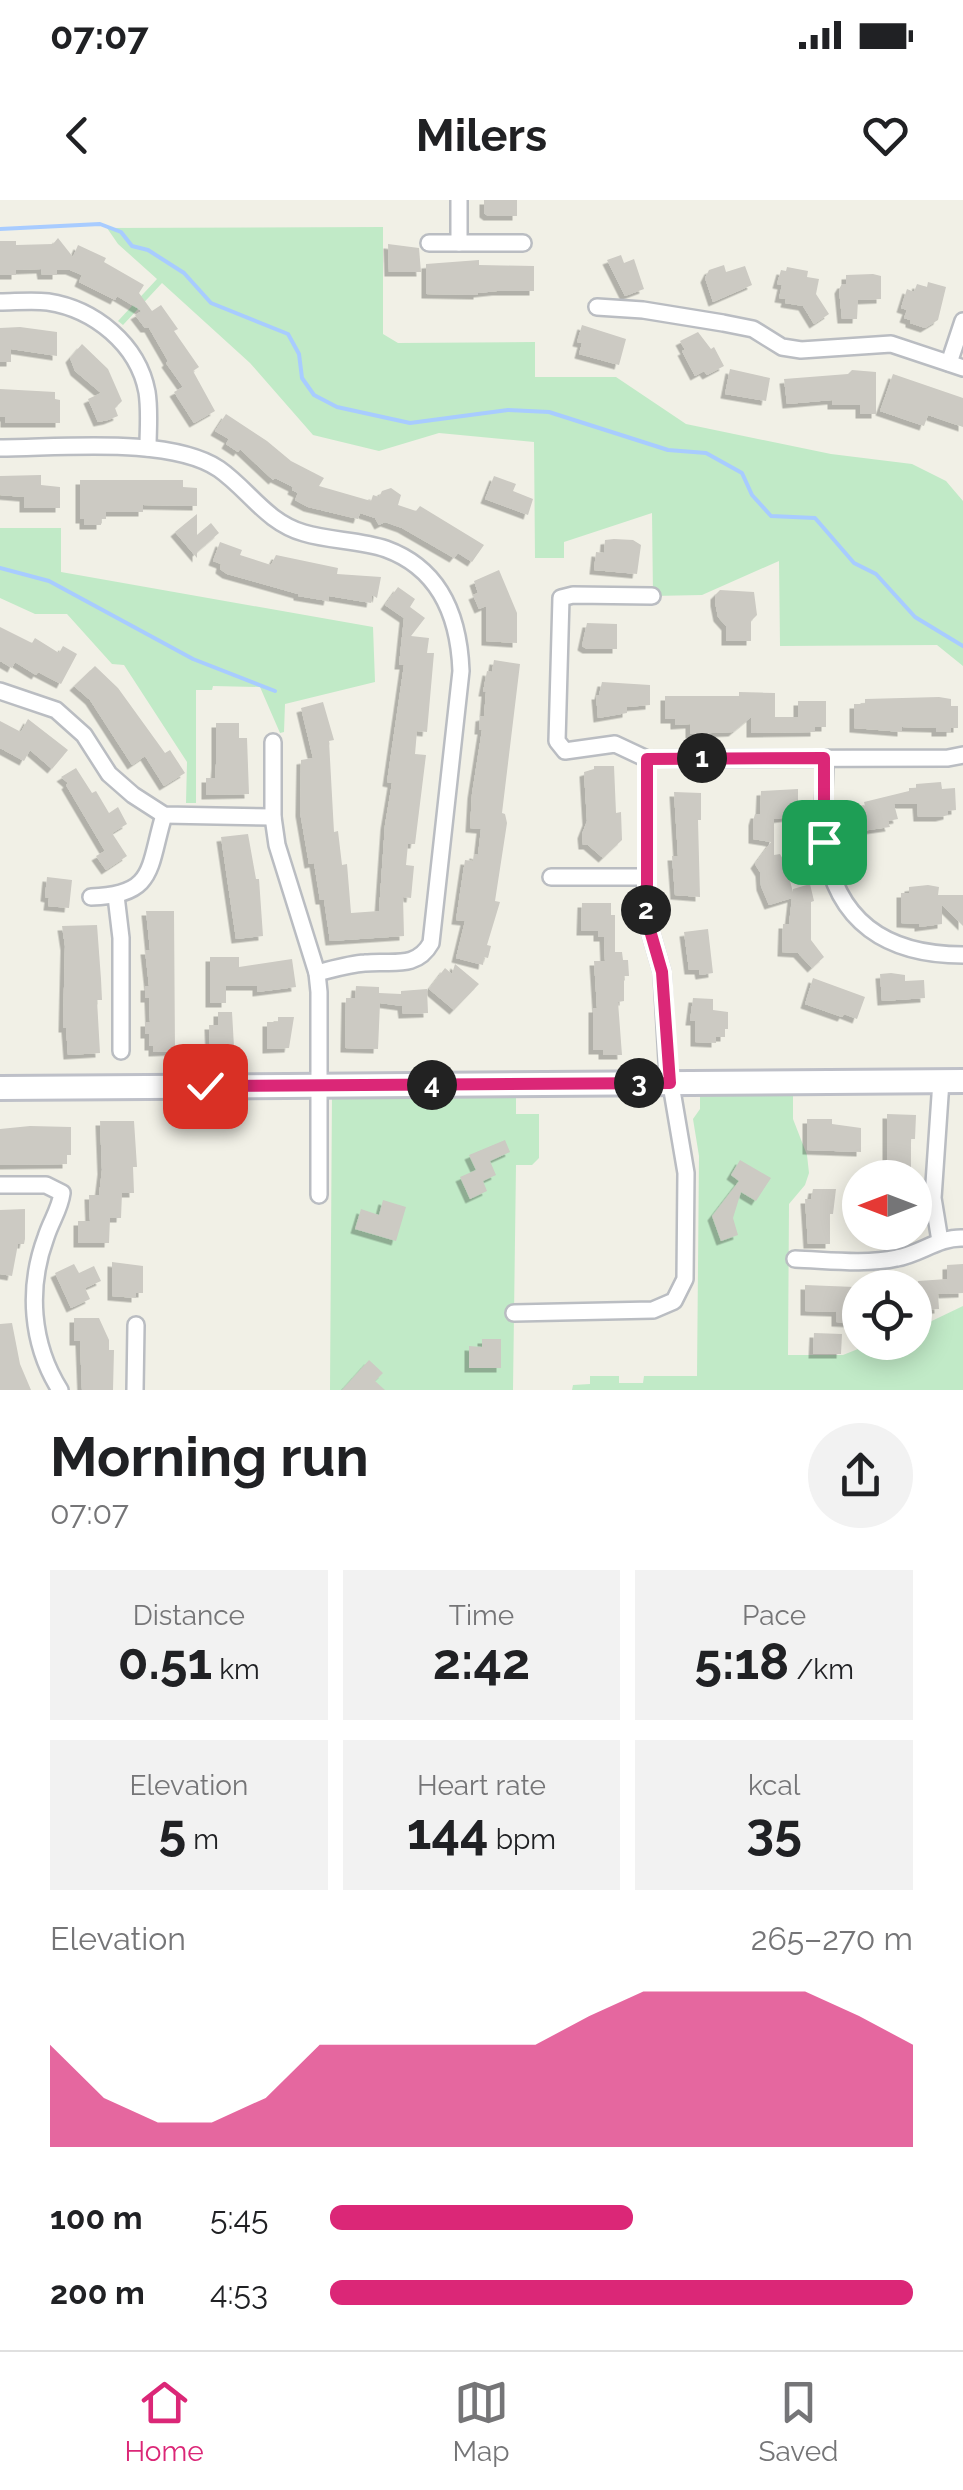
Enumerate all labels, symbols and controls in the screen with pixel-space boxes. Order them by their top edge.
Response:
text: 07:07 [50,13,149,58]
icon: back [50,108,105,163]
icon: heart [858,108,913,163]
text: Milers [416,109,547,162]
pin: 1 [677,733,727,783]
text: 1 [695,741,709,774]
pin [782,800,867,885]
icon: arrive [797,815,852,870]
pin: 2 [621,885,671,935]
text: 2 [638,893,654,926]
pin [163,1044,248,1129]
pin: 3 [614,1058,664,1108]
icon: check [178,1059,233,1114]
pin: 4 [407,1060,457,1110]
text: 3 [631,1066,647,1099]
text: 4 [424,1068,440,1101]
north arrow [842,1160,932,1250]
map controls [842,1160,932,1360]
button: locate [842,1270,932,1360]
button: share [808,1423,913,1528]
text: Morning run [50,1424,369,1489]
text: 07:07 [50,1494,129,1531]
text: Distance [133,1599,245,1632]
text: Time [449,1599,514,1632]
text: Pace [742,1599,806,1632]
text: 0.51 [118,1632,212,1691]
text: 2:42 [433,1632,530,1691]
text: 5:18 [694,1632,789,1691]
text: km [212,1653,260,1686]
text: /km [789,1653,854,1686]
text: Elevation [129,1769,248,1802]
text: Heart rate [417,1769,546,1802]
text: kcal [748,1769,800,1802]
text: 5 [159,1802,186,1861]
text: 144 [407,1802,489,1861]
text: 35 [746,1802,802,1861]
text: m [186,1823,219,1856]
text: bpm [489,1823,556,1856]
text: Elevation [50,1920,186,1957]
text: 265–270 m [751,1920,913,1957]
text: 100 m [50,2199,143,2236]
text: 5:45 [210,2199,268,2236]
text: 200 m [50,2274,145,2311]
text: 4:53 [210,2274,268,2311]
tab: Home [124,2375,204,2468]
tab: Map [453,2375,510,2468]
tab: Saved [758,2375,839,2468]

